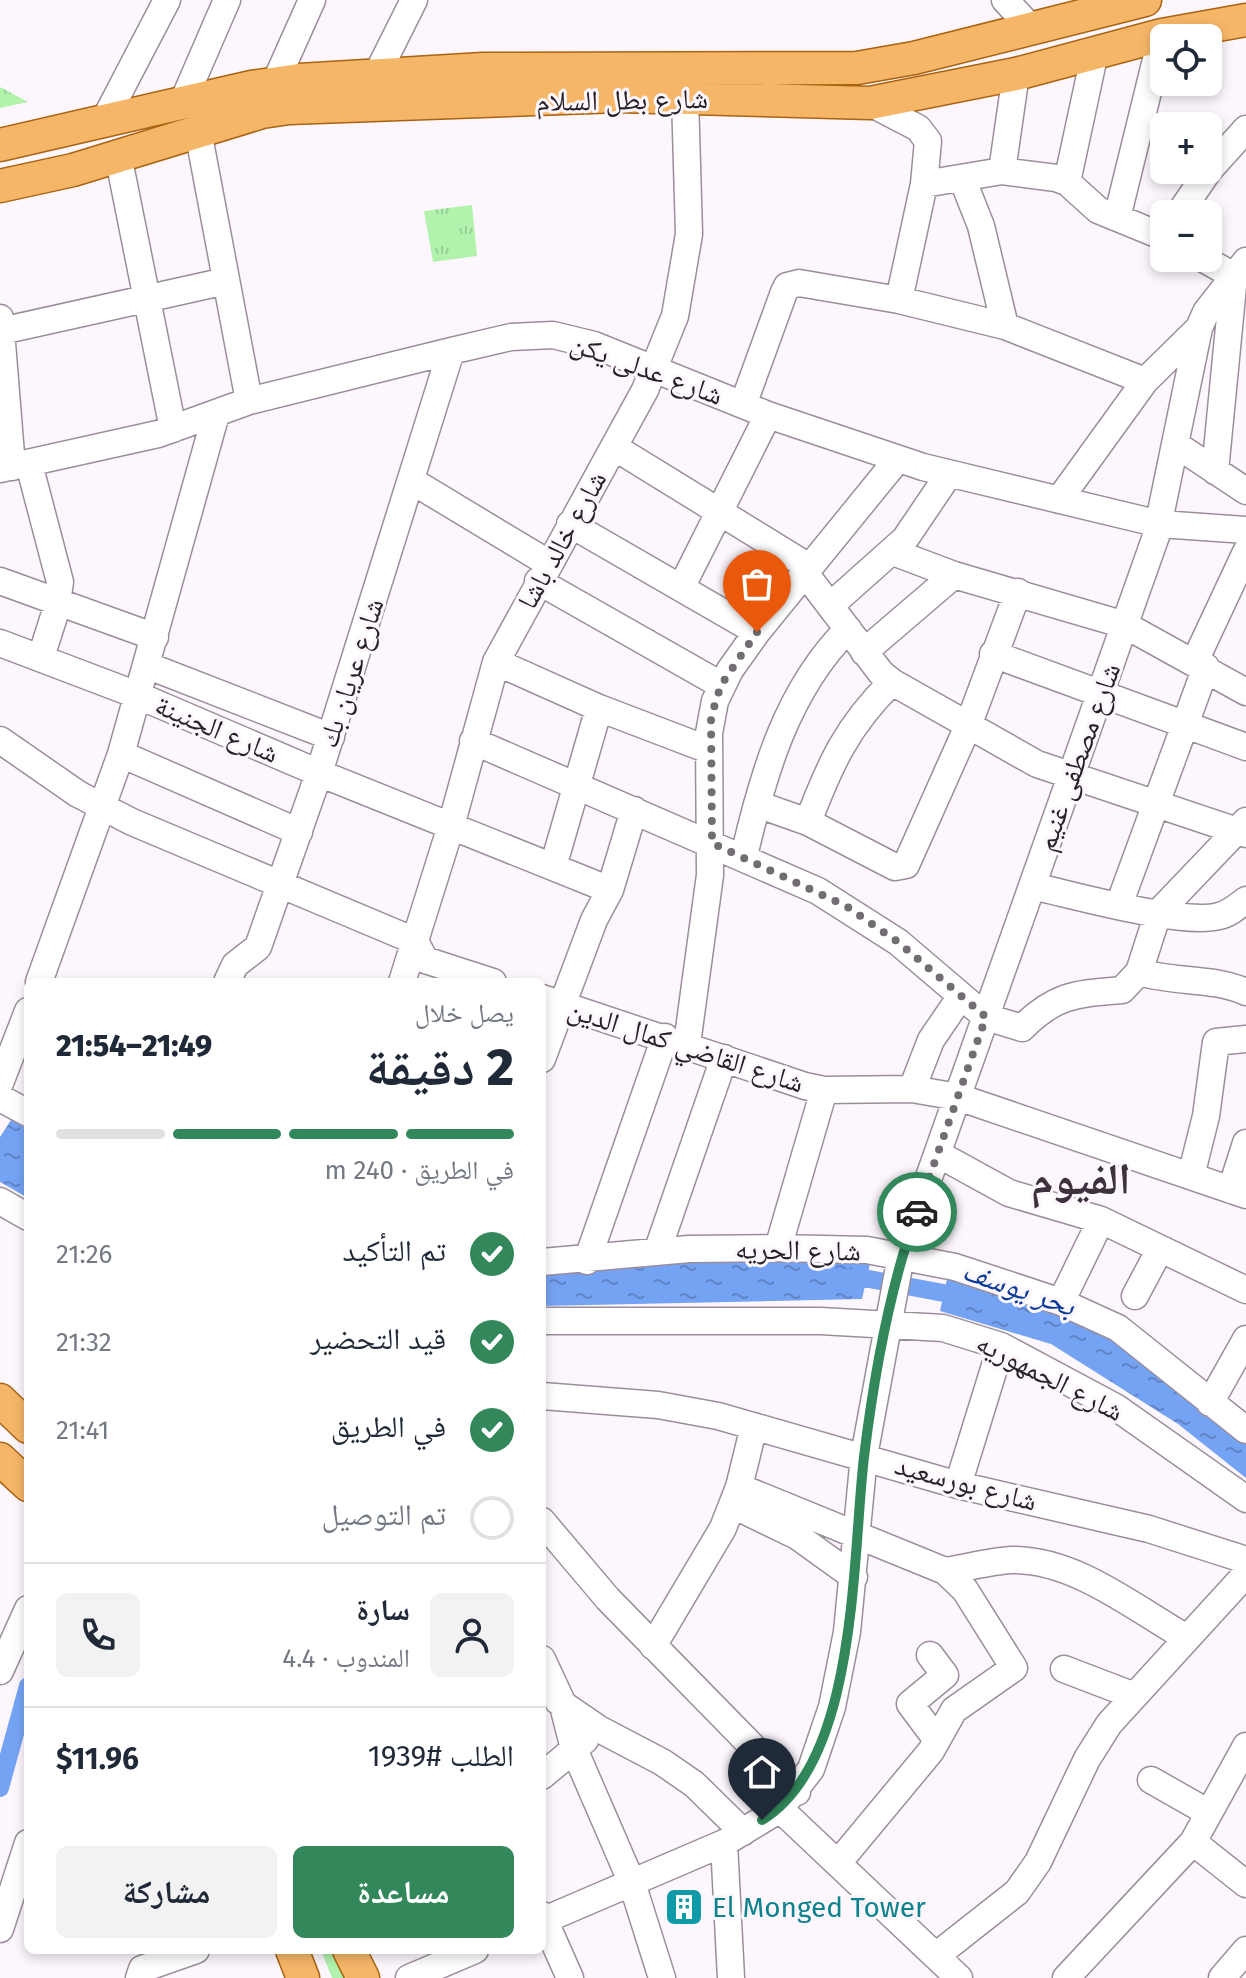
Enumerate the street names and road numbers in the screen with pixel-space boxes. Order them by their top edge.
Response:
street label: شارع بطل السلام [536,82,708,120]
street label: شارع عدلى يكن [566,326,728,413]
street label: شارع خالد باشا [511,465,614,615]
street label: شارع عريان بك [311,594,392,752]
street label: شارع مصطفى غنيم [1029,659,1129,856]
street label: شارع الجنينة [150,688,284,771]
street label: شارع القاضي كمال الدين [562,992,808,1106]
street label: شارع الحريه [735,1232,861,1269]
street label: شارع الجمهوريه [971,1326,1129,1429]
street label: شارع بورسعيد [891,1448,1041,1519]

